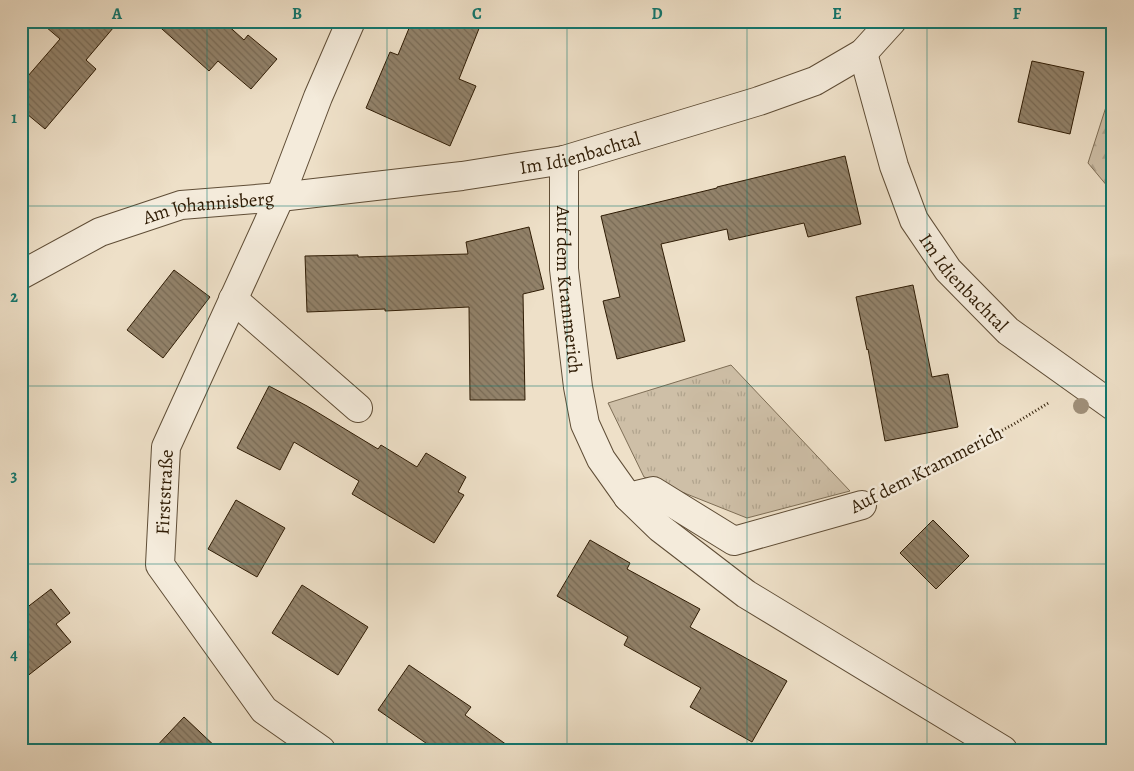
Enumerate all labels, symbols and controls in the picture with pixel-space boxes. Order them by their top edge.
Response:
text: A [111,3,123,25]
text: B [292,3,302,25]
text: C [472,3,482,25]
text: D [651,3,663,25]
text: E [832,3,842,25]
text: F [1013,3,1022,25]
text: 1 [11,107,17,129]
street label: Im Idienbachtal [518,126,644,181]
street label: Am Johannisberg [138,185,275,231]
street label: Auf dem Krammerich [550,205,588,375]
street label: Im Idienbachtal [913,228,1014,338]
text: 2 [10,286,18,308]
street label: Auf dem Krammerich [845,420,1007,520]
street label: Firststraße [150,449,180,536]
text: 3 [11,465,18,487]
text: 4 [10,644,18,666]

